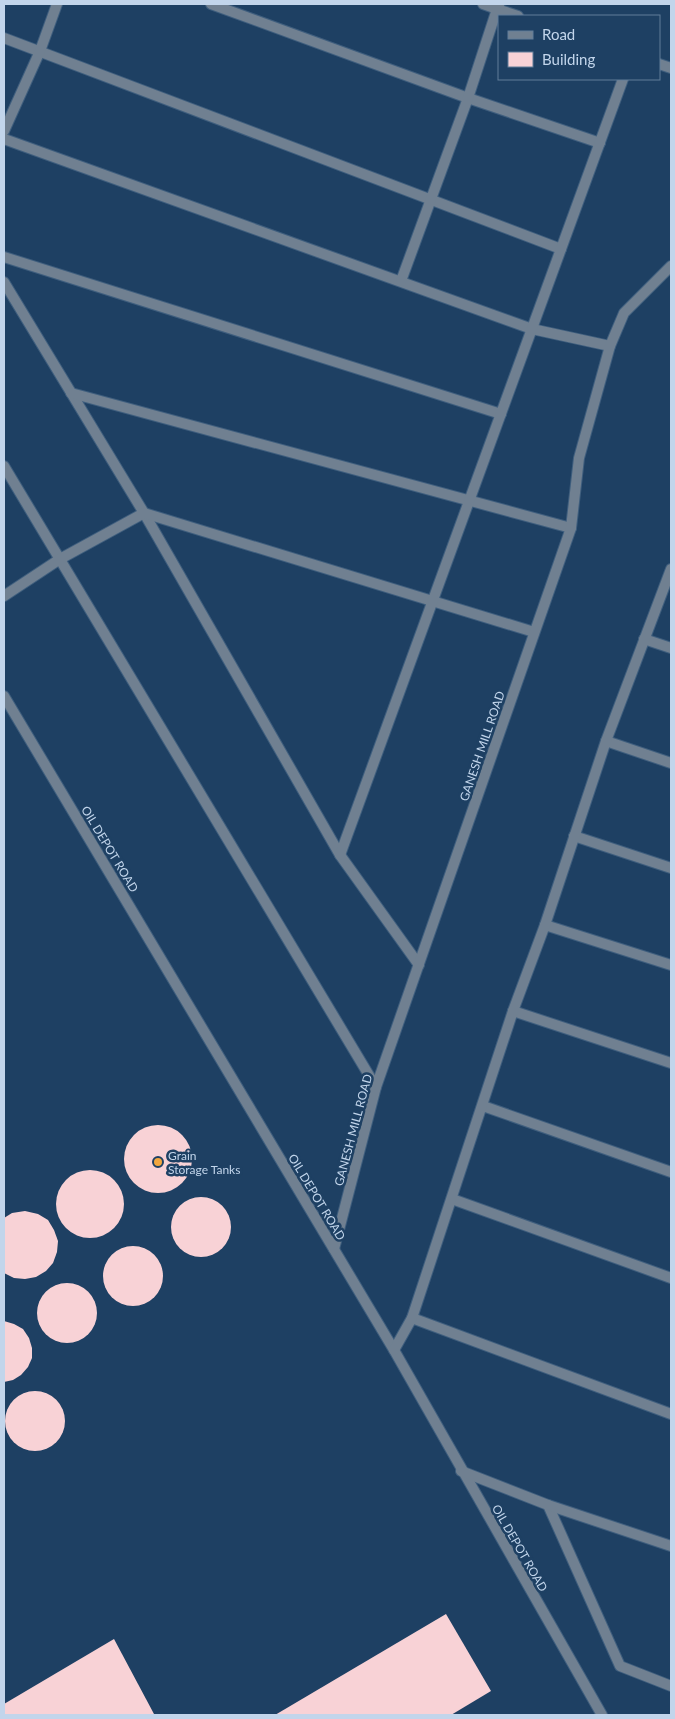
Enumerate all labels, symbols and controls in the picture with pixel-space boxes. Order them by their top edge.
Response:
legend [498,15,660,80]
text: Road [542,25,575,43]
text: Building [542,50,595,68]
street label: GANESH MILL ROAD [456,689,508,803]
street label: OIL DEPOT ROAD [78,803,142,895]
street label: GANESH MILL ROAD [331,1072,375,1188]
place label: Grain Storage Tanks [168,1148,240,1177]
street label: OIL DEPOT ROAD [285,1151,349,1243]
marker: Grain Storage Tanks [152,1156,164,1168]
street label: OIL DEPOT ROAD [489,1502,551,1594]

